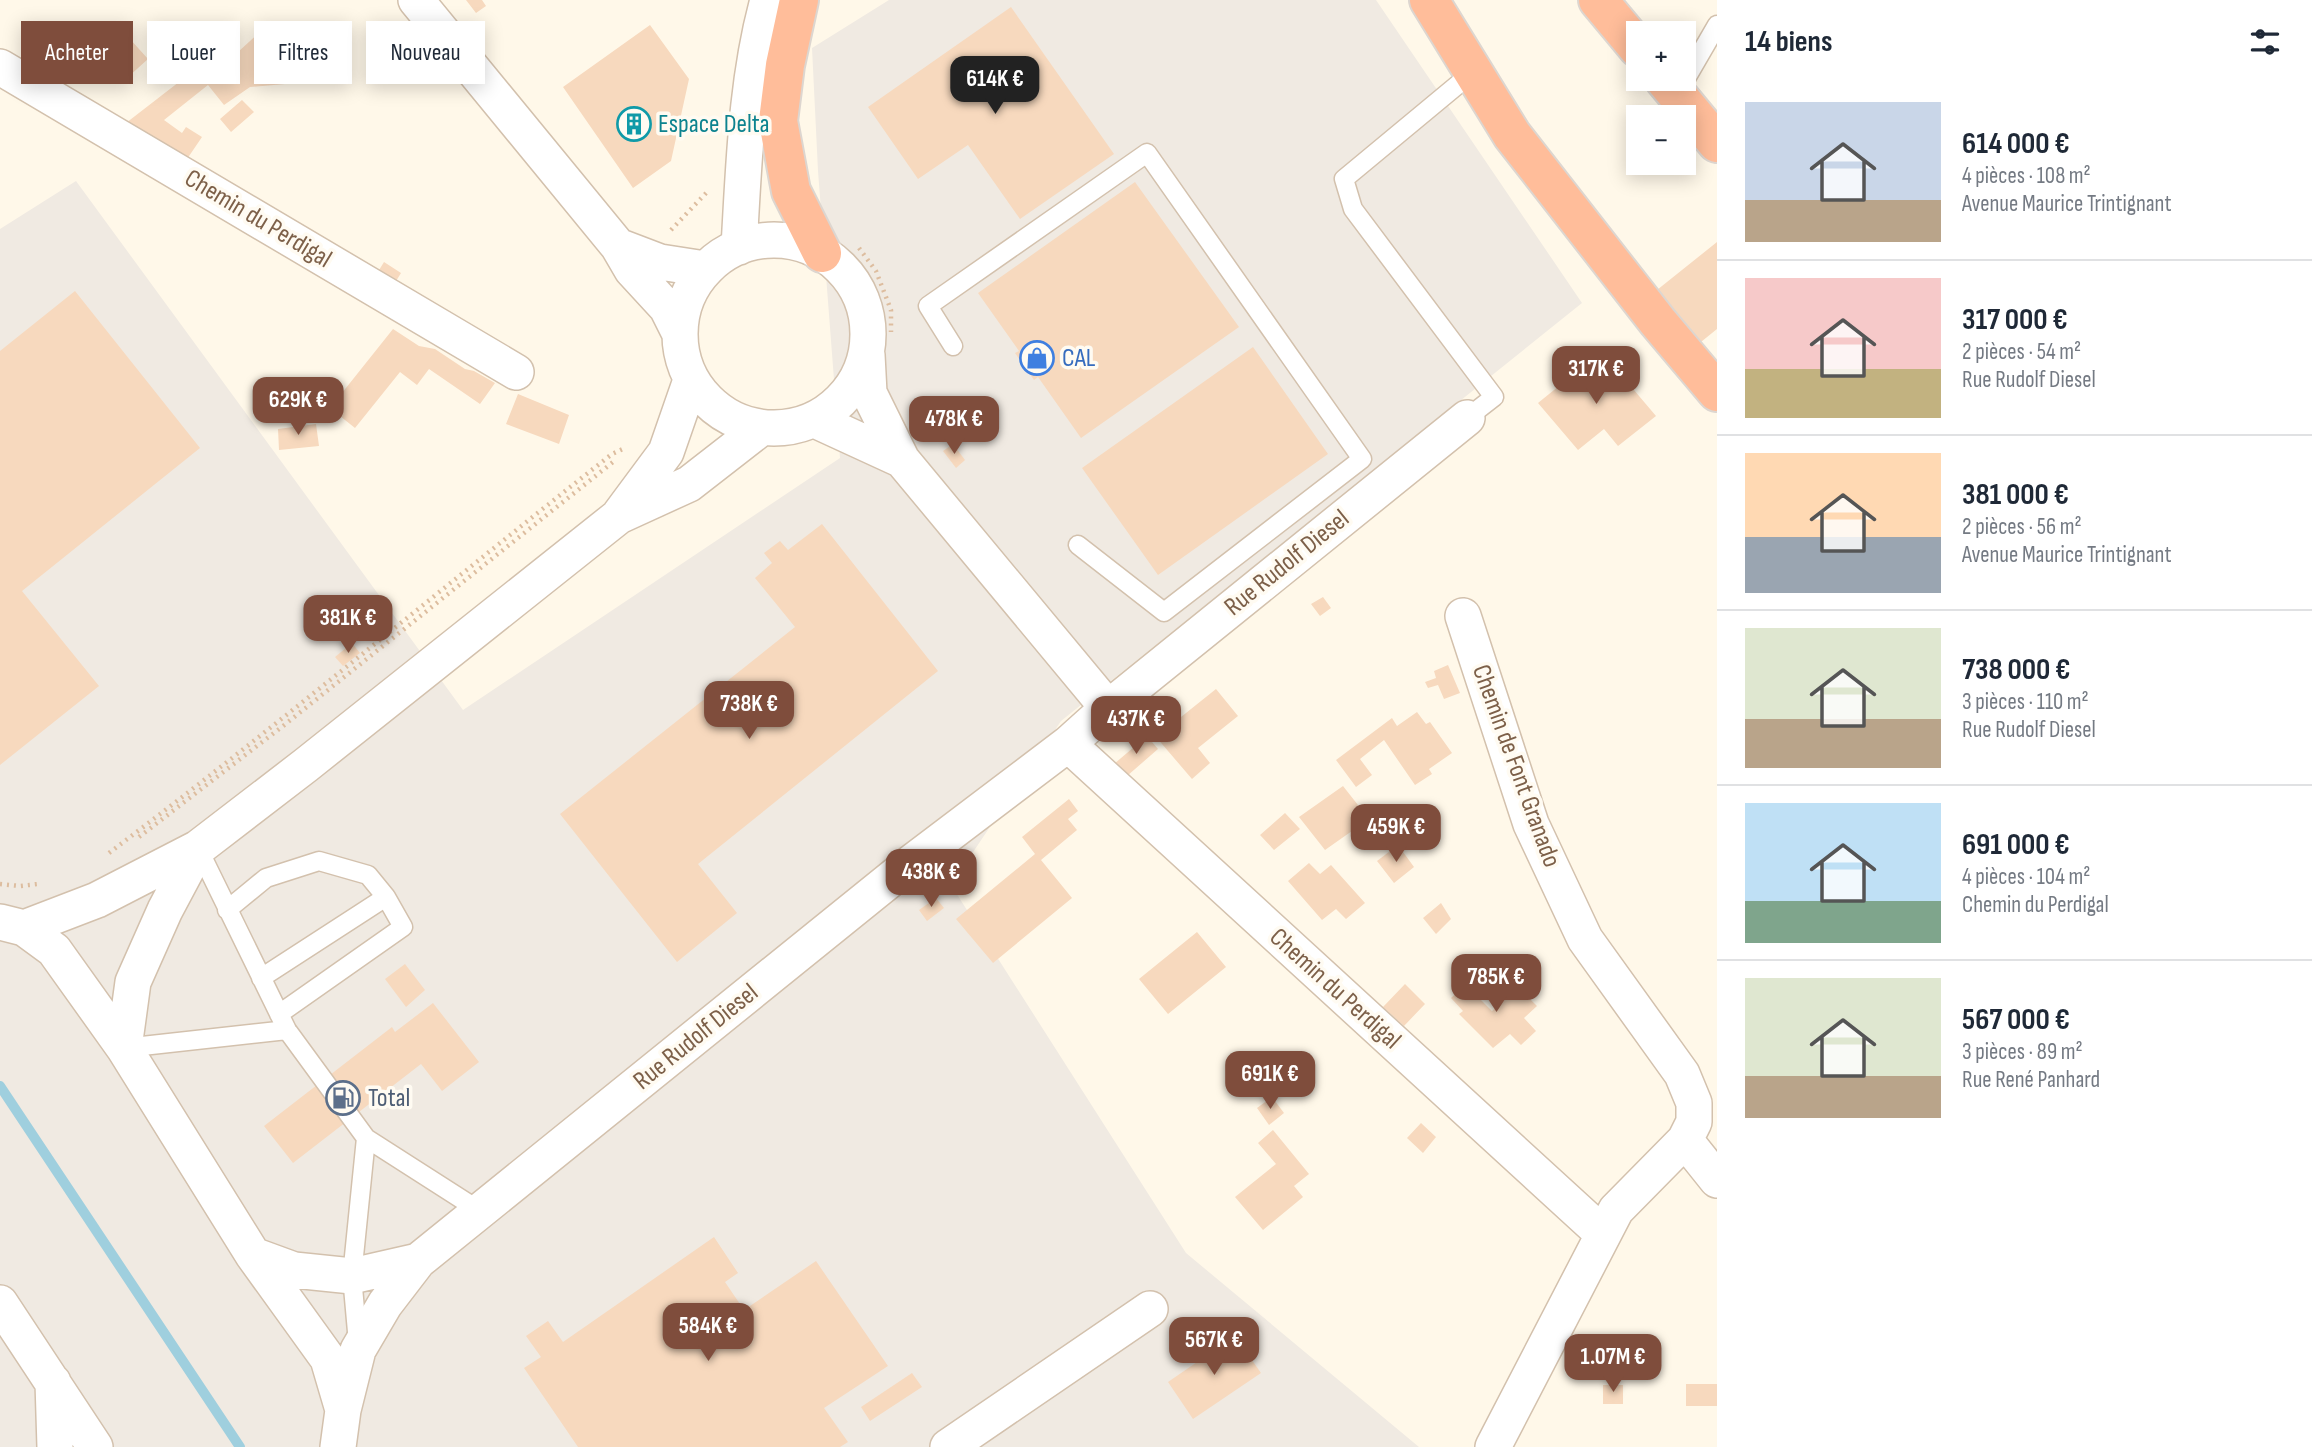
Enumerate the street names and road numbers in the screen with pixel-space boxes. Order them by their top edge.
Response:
street label: Chemin du Perdigal [179,163,337,275]
street label: Rue Rudolf Diesel [1219,503,1355,623]
street label: Chemin de Font Granado [1465,661,1567,871]
street label: Chemin du Perdigal [1263,922,1407,1056]
street label: Rue Rudolf Diesel [628,977,764,1097]

